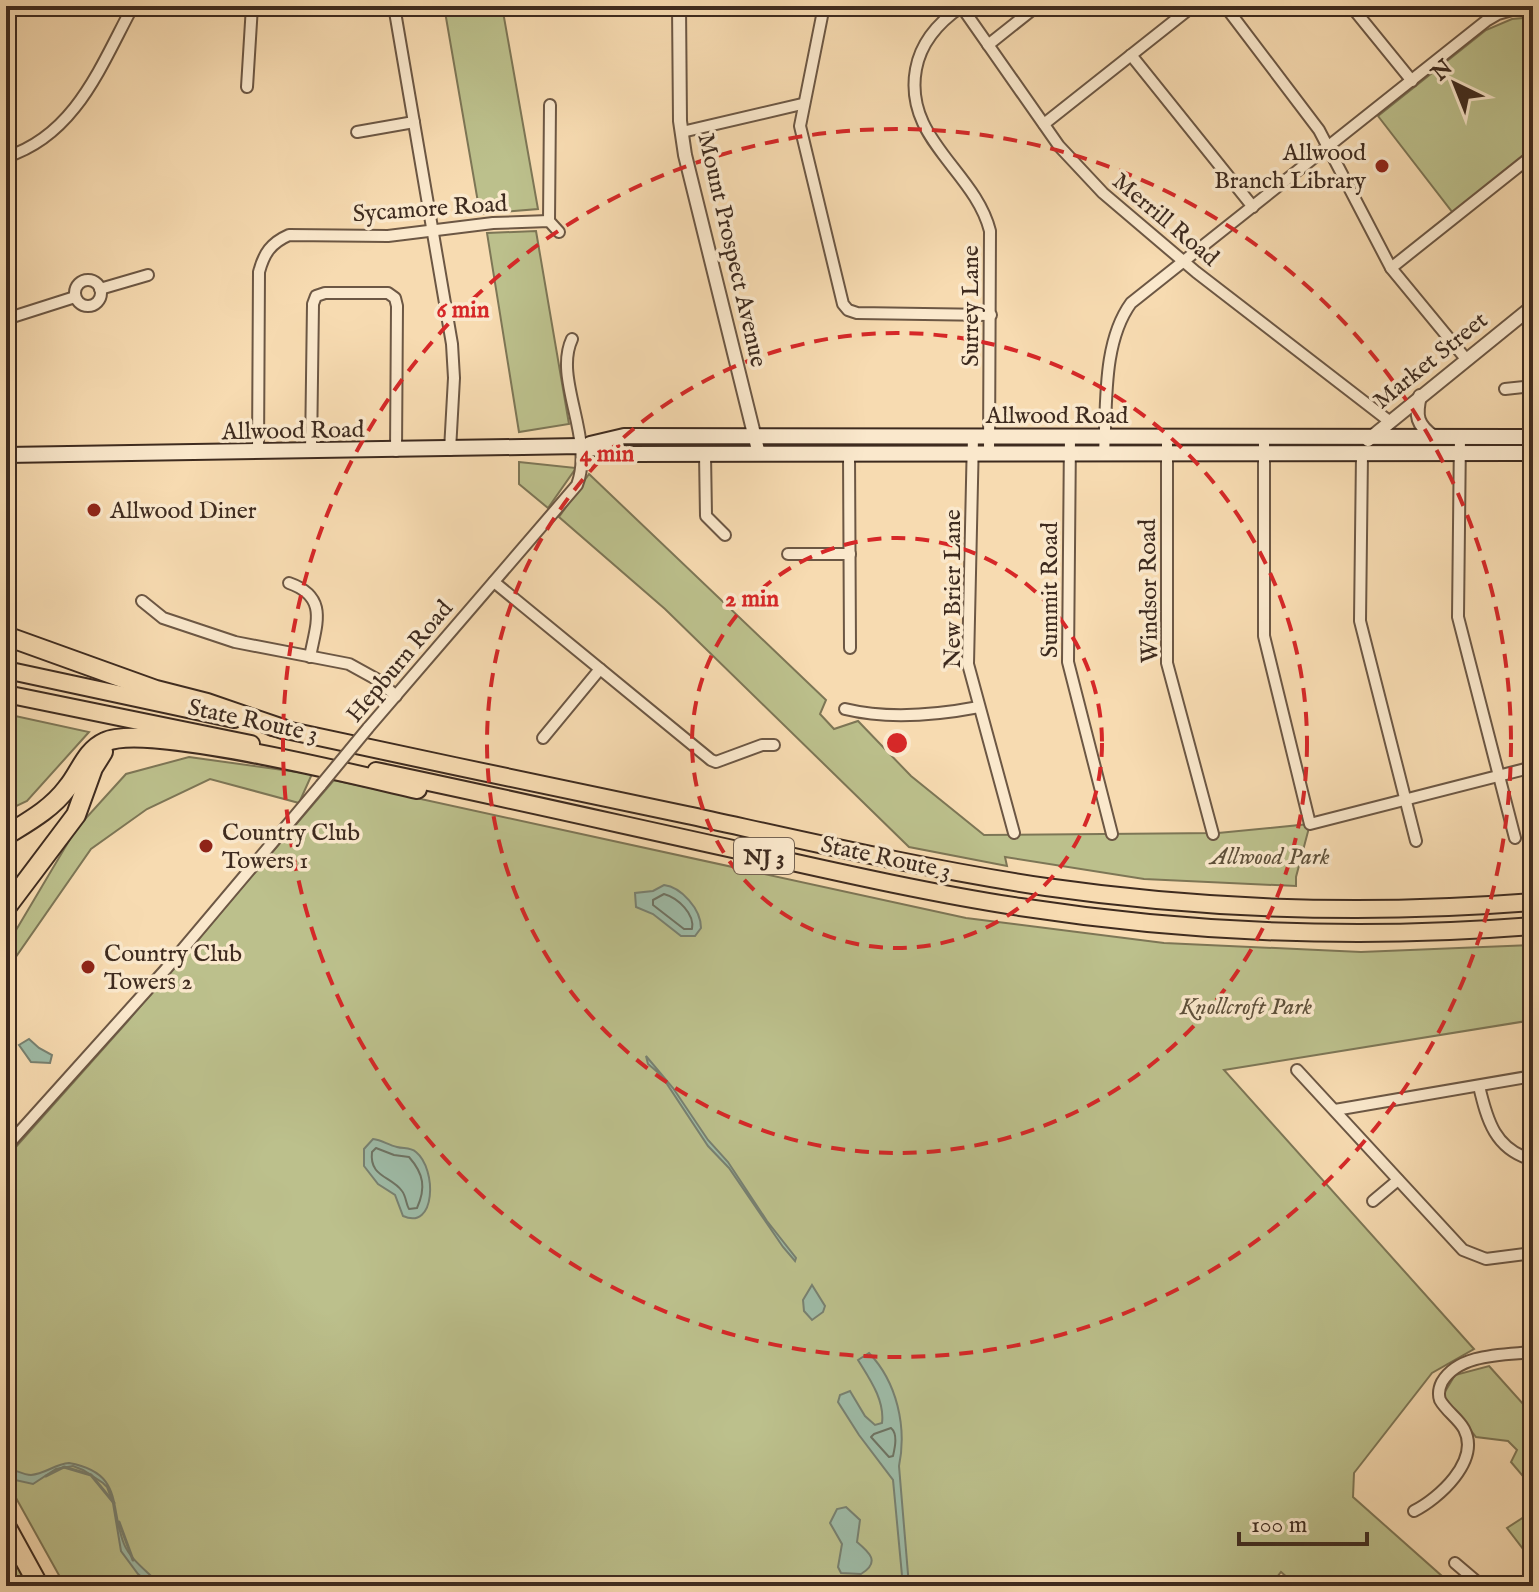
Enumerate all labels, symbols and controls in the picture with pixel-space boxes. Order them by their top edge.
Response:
north arrow [1415,44,1495,124]
text: N [1425,54,1459,88]
street label: Mount Prospect Avenue [690,130,774,370]
place label: Allwood Branch Library [1214,138,1366,197]
marker: Allwood Branch Library [1373,157,1391,175]
street label: Merrill Road [1105,166,1225,274]
street label: Sycamore Road [352,189,509,230]
street label: Surrey Lane [956,245,987,367]
text: 6 min [436,295,490,326]
street label: Market Street [1367,306,1495,417]
street label: Allwood Road [985,401,1129,432]
street label: Allwood Road [220,415,365,448]
text: 4 min [580,439,635,470]
place label: Allwood Diner [109,496,257,527]
marker: Allwood Diner [85,501,103,519]
street label: New Brier Lane [938,509,969,669]
street label: Windsor Road [1133,518,1166,663]
street label: Summit Road [1035,522,1066,658]
text: 2 min [725,584,779,615]
street label: Hepburn Road [340,594,461,730]
street label: State Route 3 [185,693,321,750]
centre of rings [883,729,911,757]
place label: Country Club Towers 1 [222,818,360,877]
street label: State Route 3 [818,830,954,887]
marker: Country Club Towers 1 [197,837,215,855]
road number: NJ 3 [734,838,794,874]
park label: Allwood Park [1207,842,1330,873]
place label: Country Club Towers 2 [104,939,242,998]
marker: Country Club Towers 2 [79,958,97,976]
park label: Knollcroft Park [1179,992,1313,1023]
scale bar [1239,1496,1367,1546]
text: 100 m [1251,1510,1307,1541]

